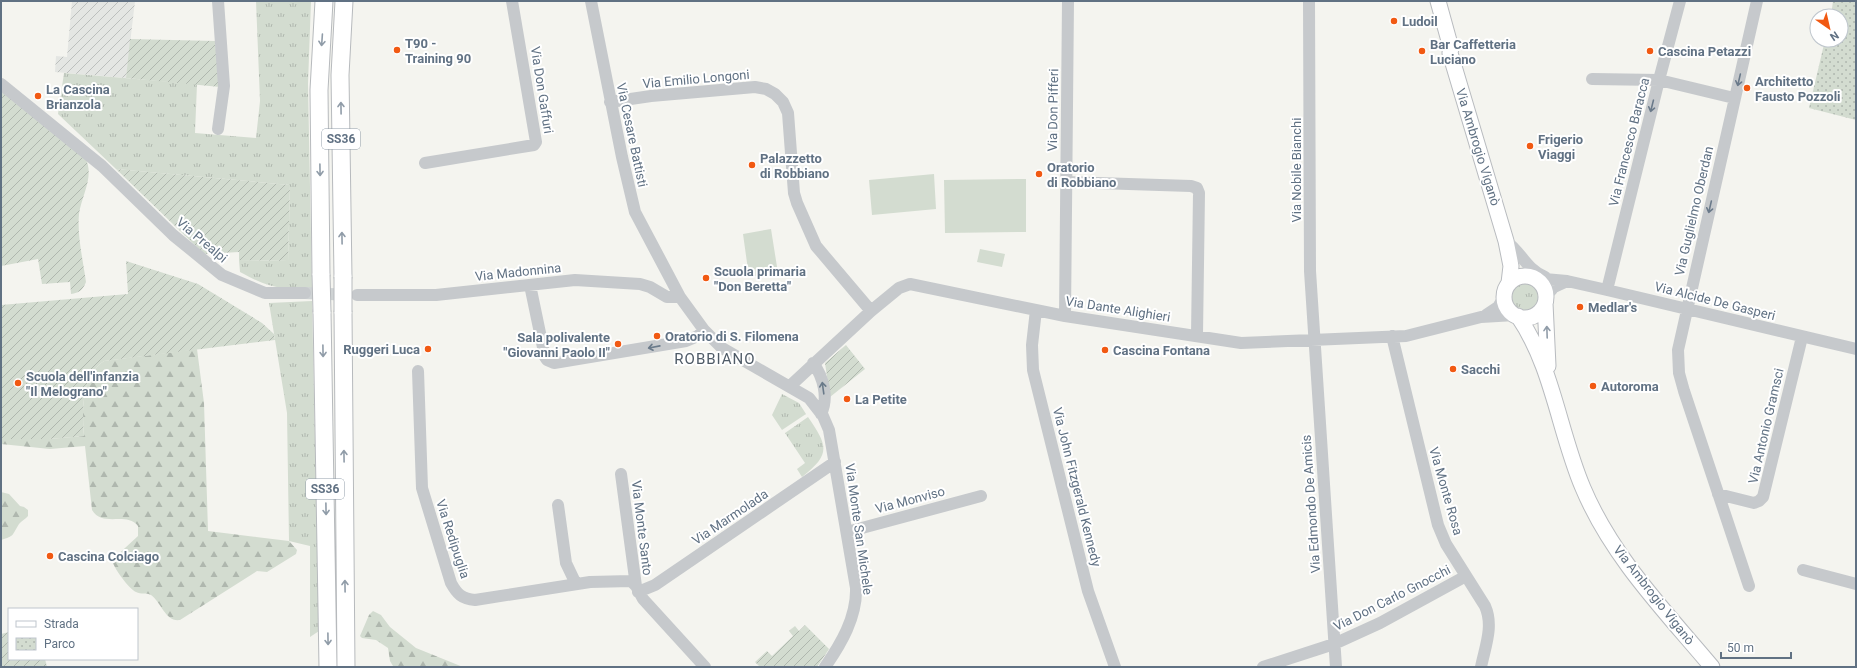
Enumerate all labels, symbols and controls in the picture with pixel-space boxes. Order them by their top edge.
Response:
north arrow [1809,8,1849,48]
place label: Ludoil [1402,14,1438,29]
marker: Ludoil [1389,16,1399,26]
text: N [1827,28,1841,44]
one-way arrow [318,33,325,46]
place label: T90 - Training 90 [405,36,471,66]
place label: Bar Caffetteria Luciano [1430,37,1516,67]
place label: Cascina Petazzi [1658,44,1751,59]
marker: T90 - Training 90 [392,45,402,55]
street label: Via Don Gaffuri [528,45,556,135]
marker: Bar Caffetteria Luciano [1417,46,1427,56]
marker: Cascina Petazzi [1645,46,1655,56]
street label: Via Emilio Longoni [642,67,750,91]
street label: Via Don Pifferi [1045,68,1061,152]
one-way arrow [1734,73,1742,86]
place label: Architetto Fausto Pozzoli [1755,74,1841,104]
street label: Via Francesco Baracca [1606,76,1652,208]
street label: Via Cesare Battisti [614,81,650,189]
place label: La Cascina Brianzola [46,82,110,112]
marker: Architetto Fausto Pozzoli [1742,83,1752,93]
street label: Via Ambrogio Viganò [1453,86,1503,208]
marker: La Cascina Brianzola [33,91,43,101]
one-way arrow [1648,99,1655,112]
one-way arrow [337,102,345,115]
street label: Via Nobile Bianchi [1289,118,1304,222]
road number: SS36 [322,129,360,149]
place label: Frigerio Viaggi [1538,132,1583,162]
marker: Frigerio Viaggi [1525,141,1535,151]
street label: Via Guglielmo Oberdan [1672,145,1716,277]
place label: Palazzetto di Robbiano [760,151,829,181]
marker: Palazzetto di Robbiano [747,160,757,170]
place label: Oratorio di Robbiano [1047,160,1116,190]
one-way arrow [316,163,323,176]
marker: Oratorio di Robbiano [1034,169,1044,179]
one-way arrow [1705,200,1713,213]
street label: Via Prealpi [174,214,230,266]
one-way arrow [338,232,346,245]
street label: Via Madonnina [474,260,562,284]
place label: Scuola primaria "Don Beretta" [714,264,806,294]
marker: Scuola primaria "Don Beretta" [701,273,711,283]
street label: Via Alcide De Gasperi [1653,279,1777,323]
street label: Via Dante Alighieri [1065,293,1171,325]
place label: Medlar's [1588,300,1638,315]
marker: Medlar's [1575,302,1585,312]
one-way arrow [1543,326,1550,339]
place label: Oratorio di S. Filomena [665,329,799,344]
place label: Sala polivalente "Giovanni Paolo II" [503,330,610,360]
marker: Oratorio di S. Filomena [652,331,662,341]
marker: Sala polivalente "Giovanni Paolo II" [613,339,623,349]
place label: Ruggeri Luca [343,342,420,357]
one-way arrow [648,343,661,351]
place label: Cascina Fontana [1113,343,1210,358]
one-way arrow [319,344,327,357]
marker: Ruggeri Luca [423,344,433,354]
marker: Cascina Fontana [1100,345,1110,355]
district label: ROBBIANO [674,350,756,368]
place label: Sacchi [1461,362,1500,377]
marker: Sacchi [1448,364,1458,374]
street label: Via Antonio Gramsci [1745,367,1787,485]
place label: Scuola dell'infanzia "Il Melograno" [26,369,139,399]
marker: Scuola dell'infanzia "Il Melograno" [13,378,23,388]
place label: Autoroma [1601,379,1659,394]
one-way arrow [819,381,827,394]
marker: Autoroma [1588,381,1598,391]
place label: La Petite [855,392,907,407]
marker: La Petite [842,394,852,404]
street label: Via John Fitzgerald Kennedy [1050,406,1104,568]
street label: Via Edmondo De Amicis [1299,434,1323,574]
street label: Via Monte Rosa [1426,445,1466,537]
one-way arrow [340,450,348,463]
street label: Via Monte San Michele [842,462,876,596]
road number: SS36 [306,479,344,499]
street label: Via Monte Santo [629,480,655,576]
street label: Via Monviso [874,484,946,516]
street label: Via Marmolada [689,486,771,548]
street label: Via Redipuglia [433,498,473,580]
one-way arrow [322,502,329,515]
street label: Via Ambrogio Viganò [1610,542,1698,648]
place label: Cascina Colciago [58,549,159,564]
marker: Cascina Colciago [45,551,55,561]
street label: Via Don Carlo Gnocchi [1331,562,1453,634]
one-way arrow [341,580,349,593]
legend [8,608,138,660]
text: Strada [44,617,79,631]
one-way arrow [324,632,332,645]
scale bar [1721,634,1791,660]
text: Parco [44,637,75,651]
text: 50 m [1727,641,1754,655]

